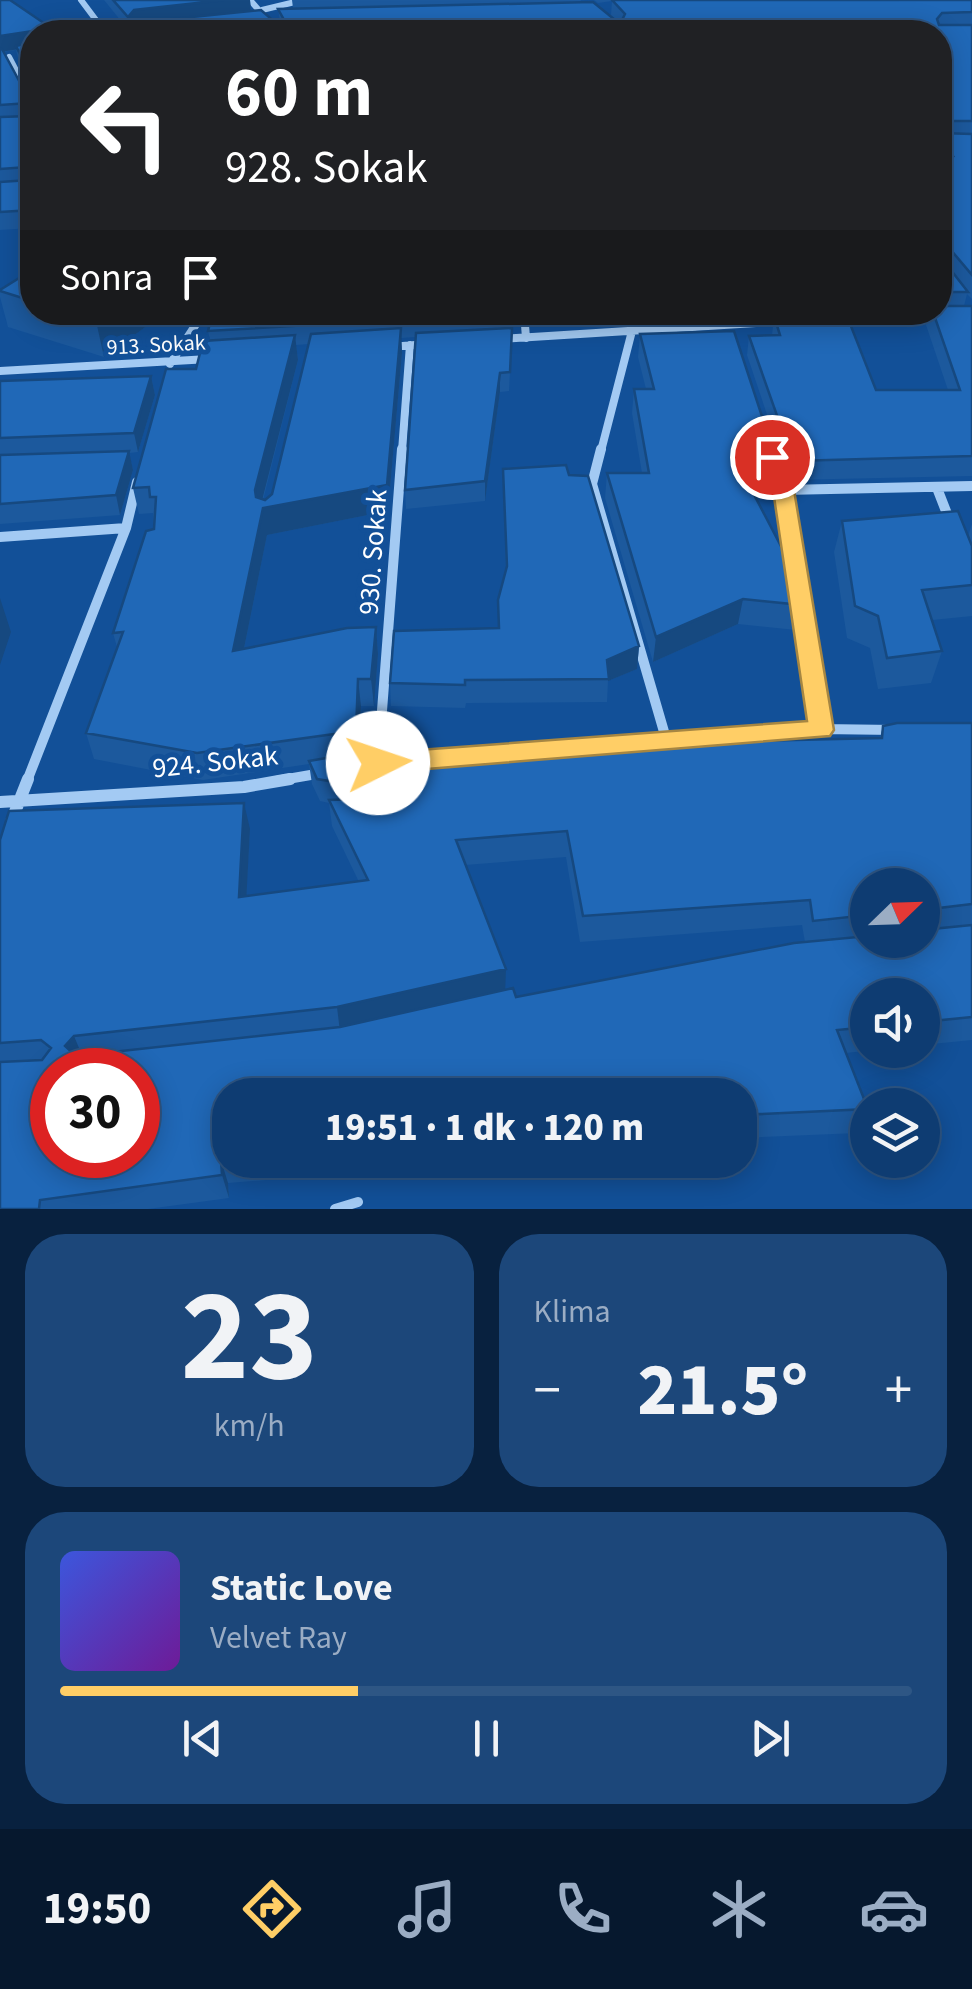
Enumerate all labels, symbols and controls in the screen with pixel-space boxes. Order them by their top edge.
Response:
text: 60 m [225,43,373,143]
icon: left [60,60,190,190]
text: 928. Sokak [225,136,428,200]
icon: arrive [173,250,228,305]
text: Sonra [60,251,153,305]
street label: 913. Sokak [106,326,206,364]
pin [730,415,815,500]
icon: arrive [745,430,800,485]
street label: 930. Sokak [349,488,397,616]
position arrow [326,711,430,815]
street label: 924. Sokak [150,736,280,788]
north arrow [850,868,940,958]
map controls [850,868,940,1178]
button: sound [850,978,940,1068]
speed limit sign: 30 [30,1048,160,1178]
button: layers [850,1088,940,1178]
text: 19:51 · 1 dk · 120 m [325,1101,644,1155]
text: 23 [181,1245,318,1430]
text: Klima [534,1289,611,1335]
text: 21.5° [637,1337,808,1444]
text: − [534,1352,561,1430]
text: + [885,1352,912,1430]
text: km/h [214,1403,285,1449]
text: Static Love [210,1561,393,1615]
text: Velvet Ray [210,1615,347,1661]
icon: previous [175,1711,230,1766]
icon: pause [459,1711,514,1766]
icon: next [743,1711,798,1766]
icon: directions [237,1874,307,1944]
icon: music [392,1874,462,1944]
icon: phone [548,1874,618,1944]
icon: climate [704,1874,774,1944]
icon: car [859,1874,929,1944]
text: 19:50 [43,1877,151,1941]

